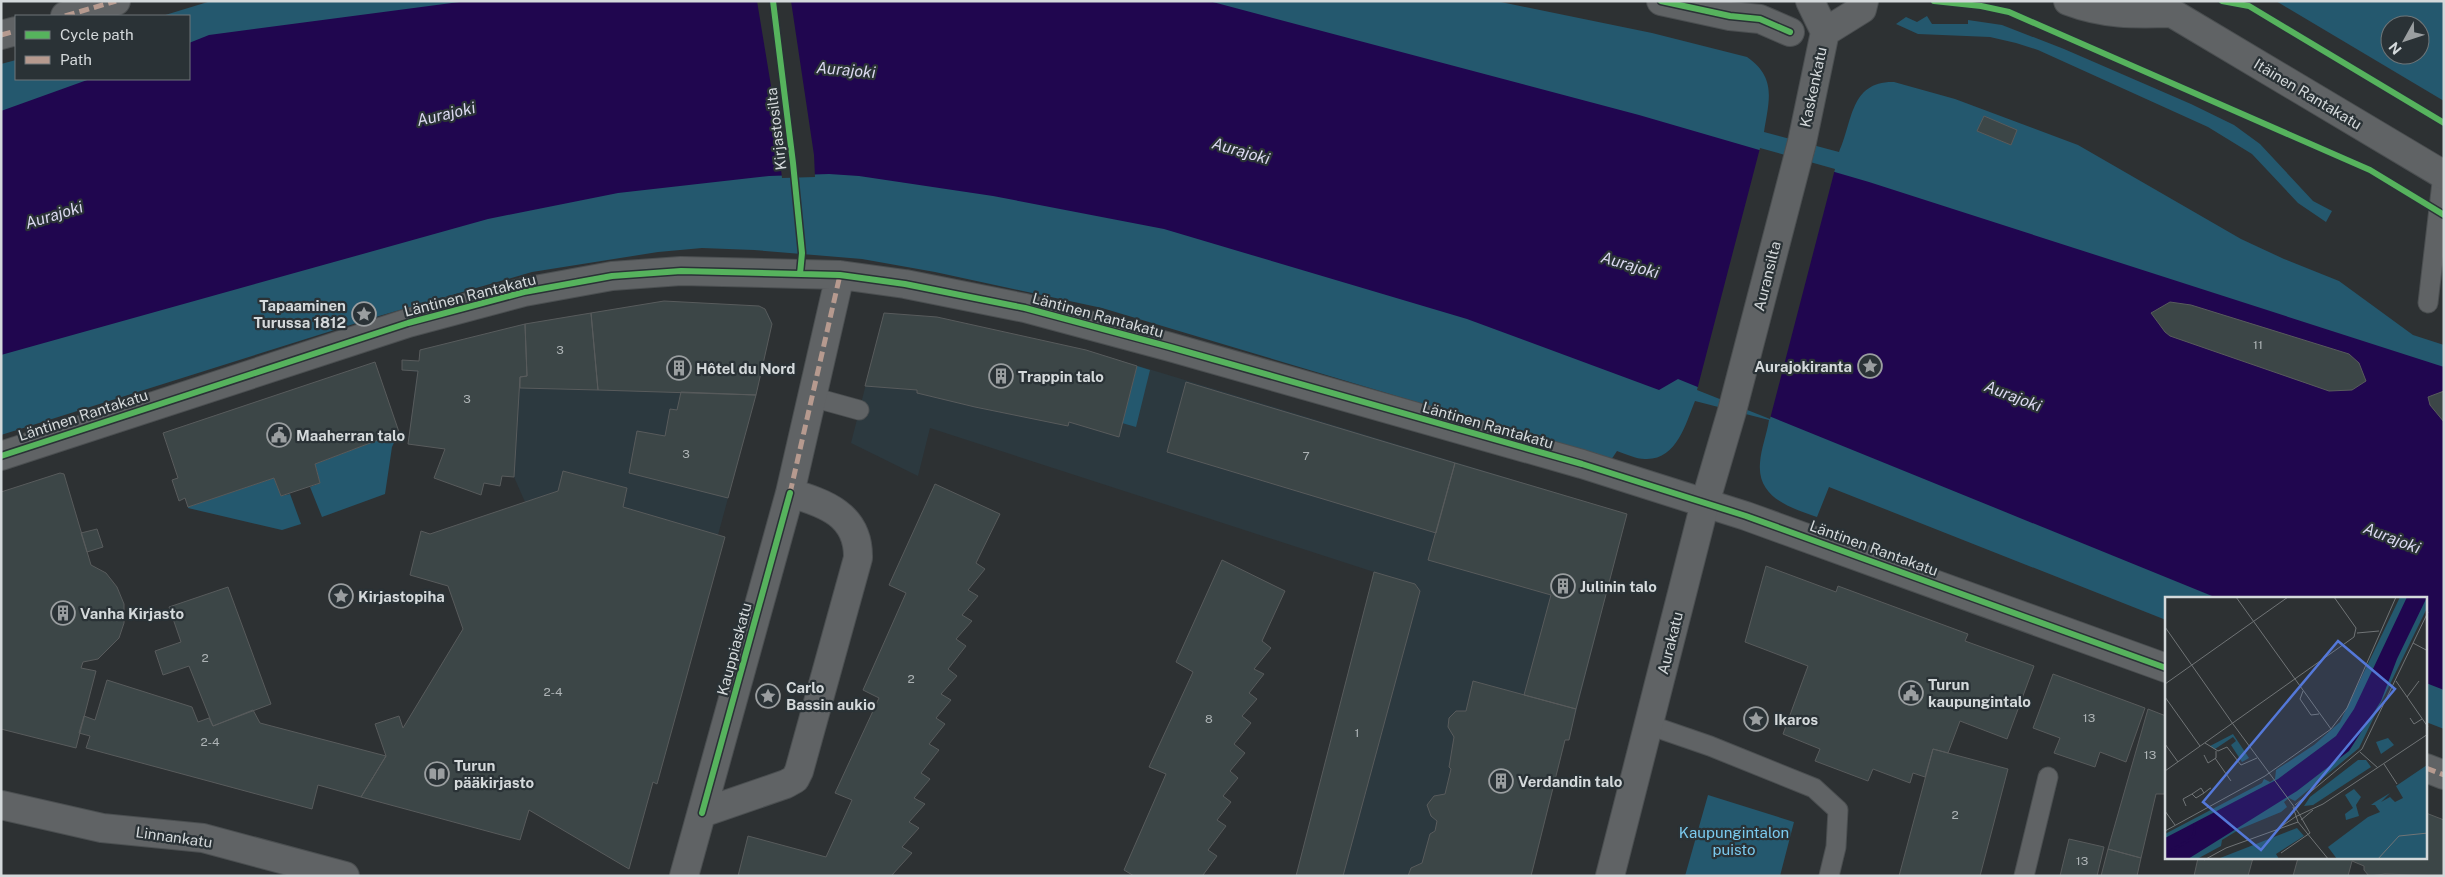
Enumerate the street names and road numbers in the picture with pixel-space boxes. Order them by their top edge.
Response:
street label: Kaskenkatu [1796,45,1830,129]
street label: Itäinen Rantakatu [2251,55,2365,133]
street label: Kirjastosilta [763,87,789,171]
street label: Auransilta [1750,239,1784,313]
street label: Läntinen Rantakatu [402,270,538,320]
street label: Läntinen Rantakatu [1030,289,1166,341]
street label: Läntinen Rantakatu [16,386,150,444]
street label: Läntinen Rantakatu [1421,398,1555,452]
street label: Läntinen Rantakatu [1807,517,1941,579]
street label: Kauppiaskatu [713,601,755,697]
street label: Aurakatu [1654,610,1686,676]
street label: Linnankatu [135,823,213,851]

